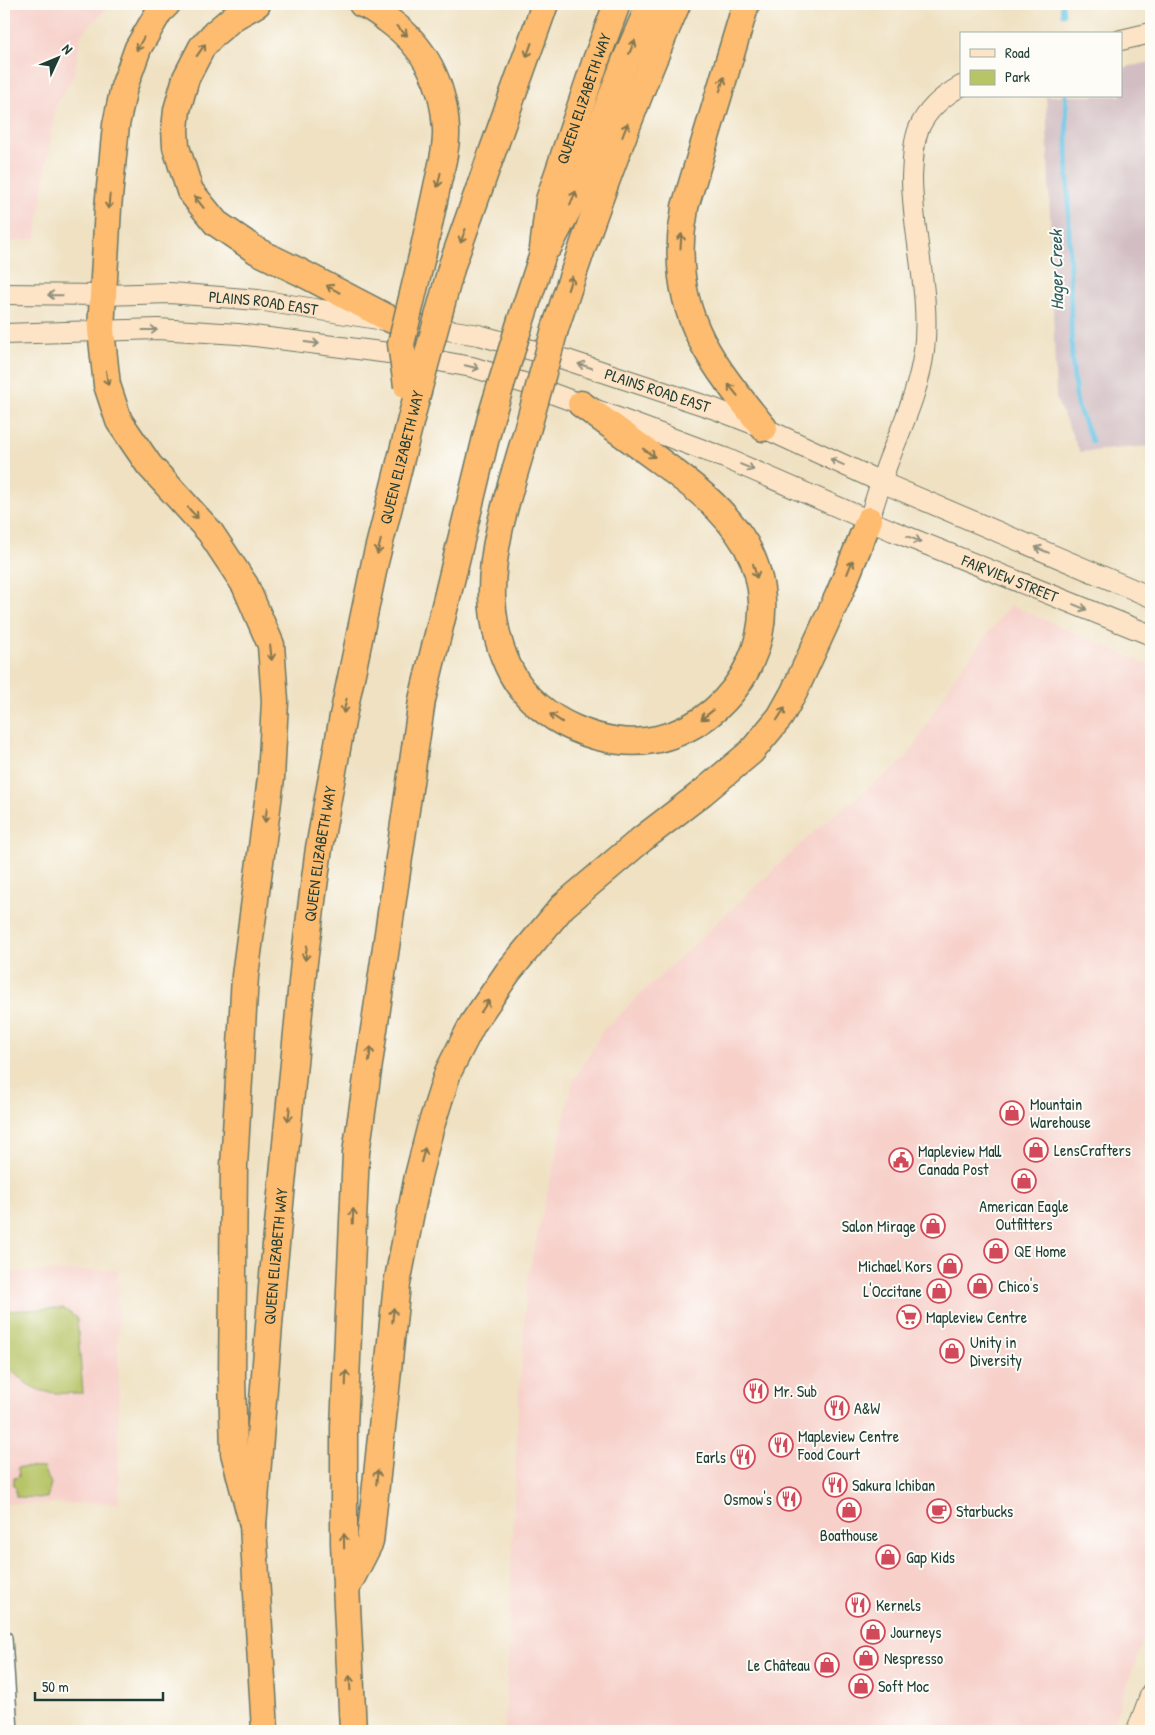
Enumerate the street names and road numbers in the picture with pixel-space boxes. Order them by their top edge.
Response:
street label: QUEEN ELIZABETH WAY [551,30,616,167]
street label: PLAINS ROAD EAST [208,285,320,320]
street label: PLAINS ROAD EAST [602,362,714,418]
street label: QUEEN ELIZABETH WAY [374,388,429,527]
street label: FAIRVIEW STREET [958,549,1062,608]
street label: QUEEN ELIZABETH WAY [298,784,341,923]
street label: QUEEN ELIZABETH WAY [258,1187,293,1325]

